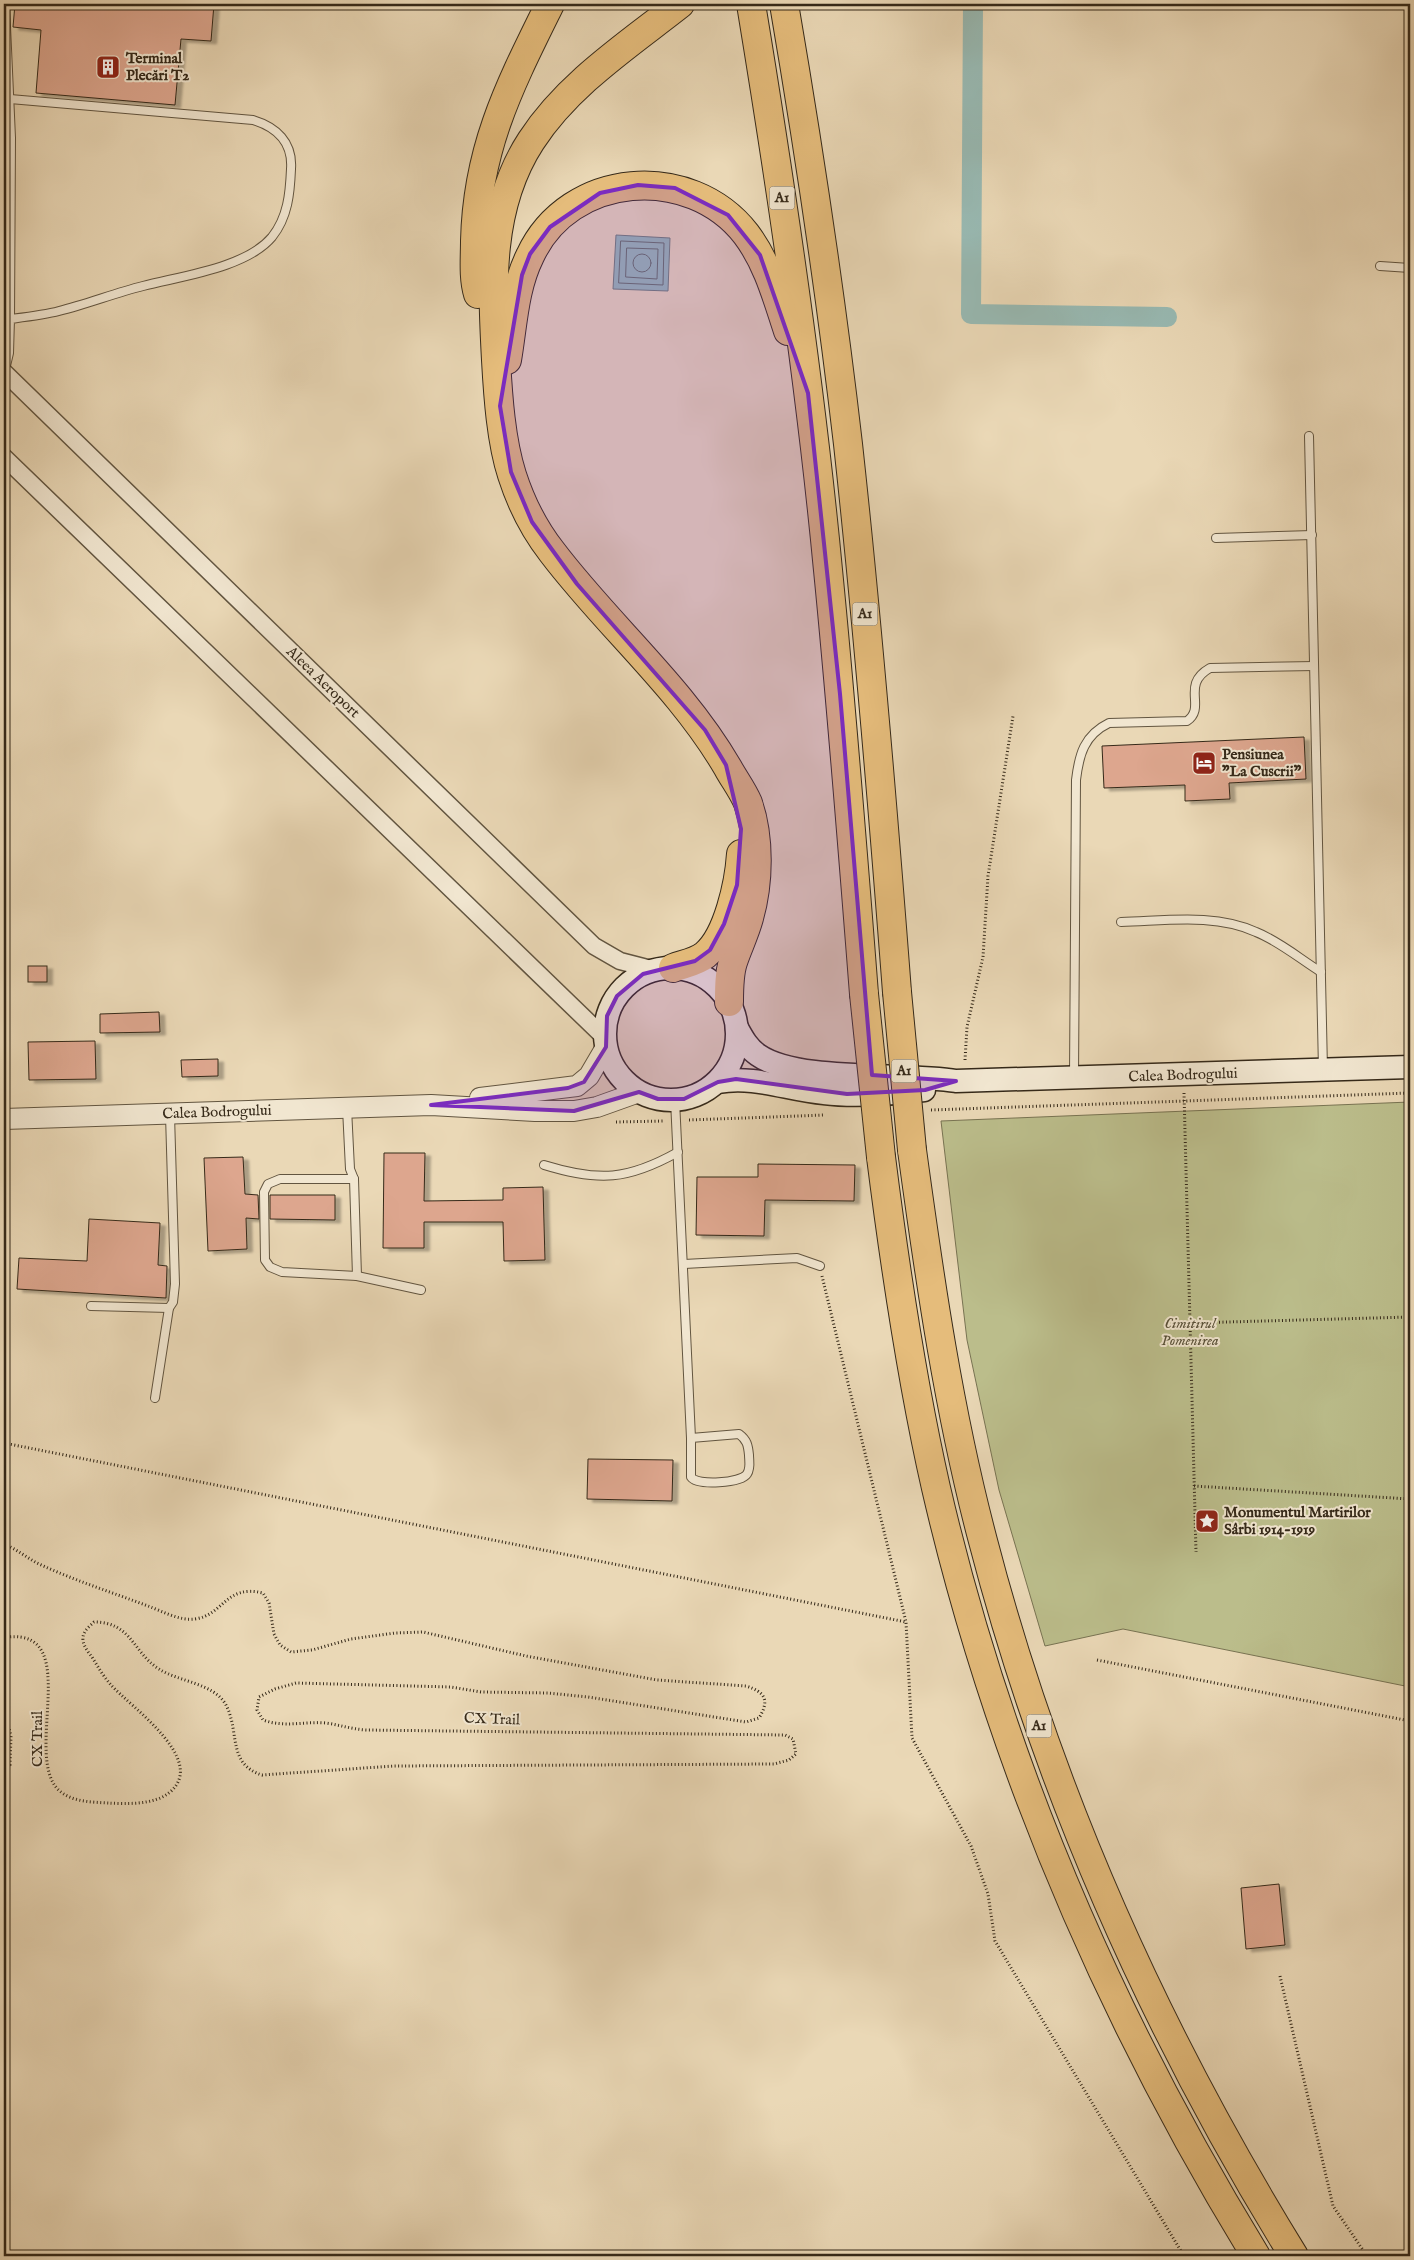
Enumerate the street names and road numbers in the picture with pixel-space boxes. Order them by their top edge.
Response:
road number: A1 [770,187,794,210]
road number: A1 [852,602,878,626]
street label: Aleea Aeroport [281,641,364,722]
road number: A1 [892,1060,916,1082]
street label: Calea Bodrogului [1128,1064,1238,1086]
street label: Calea Bodrogului [162,1101,272,1123]
street label: CX Trail [464,1709,521,1730]
street label: CX Trail [28,1710,47,1767]
road number: A1 [1026,1714,1052,1738]

